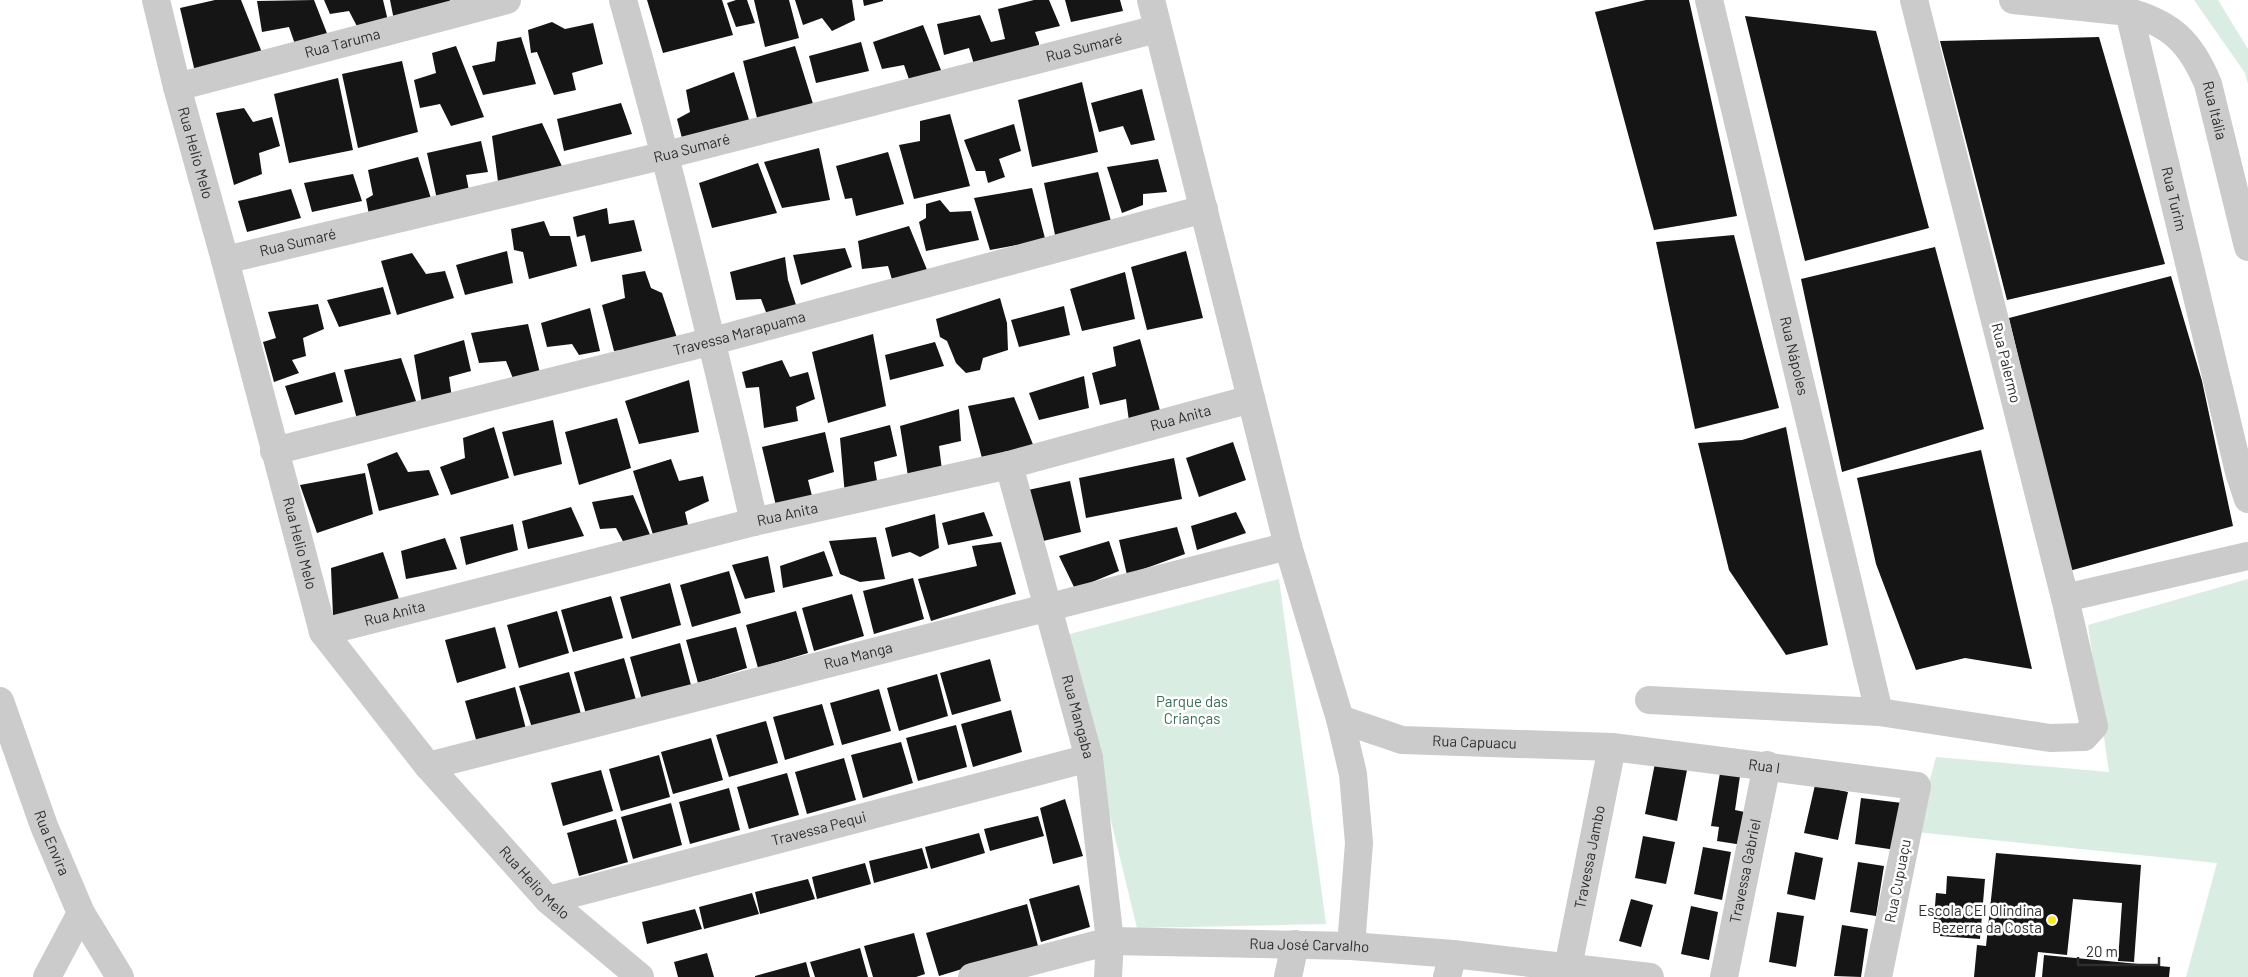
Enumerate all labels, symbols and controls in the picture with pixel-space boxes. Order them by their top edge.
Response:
street label: Rua Taruma [302,24,382,61]
street label: Rua Sumaré [1044,28,1124,65]
street label: Rua Itália [2200,79,2231,141]
street label: Rua Helio Melo [175,105,218,201]
street label: Rua Sumaré [652,129,732,166]
street label: Rua Turim [2158,165,2191,233]
street label: Rua Sumaré [258,224,338,259]
street label: Travessa Marapuama [671,307,807,359]
street label: Rua Nápoles [1777,314,1813,397]
street label: Rua Palermo [1988,321,2026,405]
street label: Rua Anita [1148,400,1213,434]
street label: Rua Helio Melo [280,495,321,591]
street label: Rua Anita [755,498,819,529]
street label: Rua Anita [362,596,427,629]
street label: Rua Manga [822,638,894,672]
street label: Rua Mangaba [1059,673,1099,760]
park label: Parque das Crianças [1156,692,1228,727]
street label: Rua Capuacu [1432,731,1517,752]
street label: Rua I [1747,755,1781,776]
street label: Travessa Jambo [1570,804,1608,910]
street label: Travessa Pequi [769,807,868,849]
street label: Rua Envira [31,808,74,878]
street label: Travessa Gabriel [1725,817,1764,925]
street label: Rua Cupuaçu [1880,837,1914,924]
street label: Rua Helio Melo [496,842,574,922]
place label: Escola CEI Olindina Bezerra da Costa [1918,901,2042,936]
marker: Escola CEI Olindina Bezerra da Costa [2046,914,2058,926]
street label: Rua José Carvalho [1249,934,1370,955]
scale bar [2078,934,2159,966]
text: 20 m [2086,942,2118,960]

